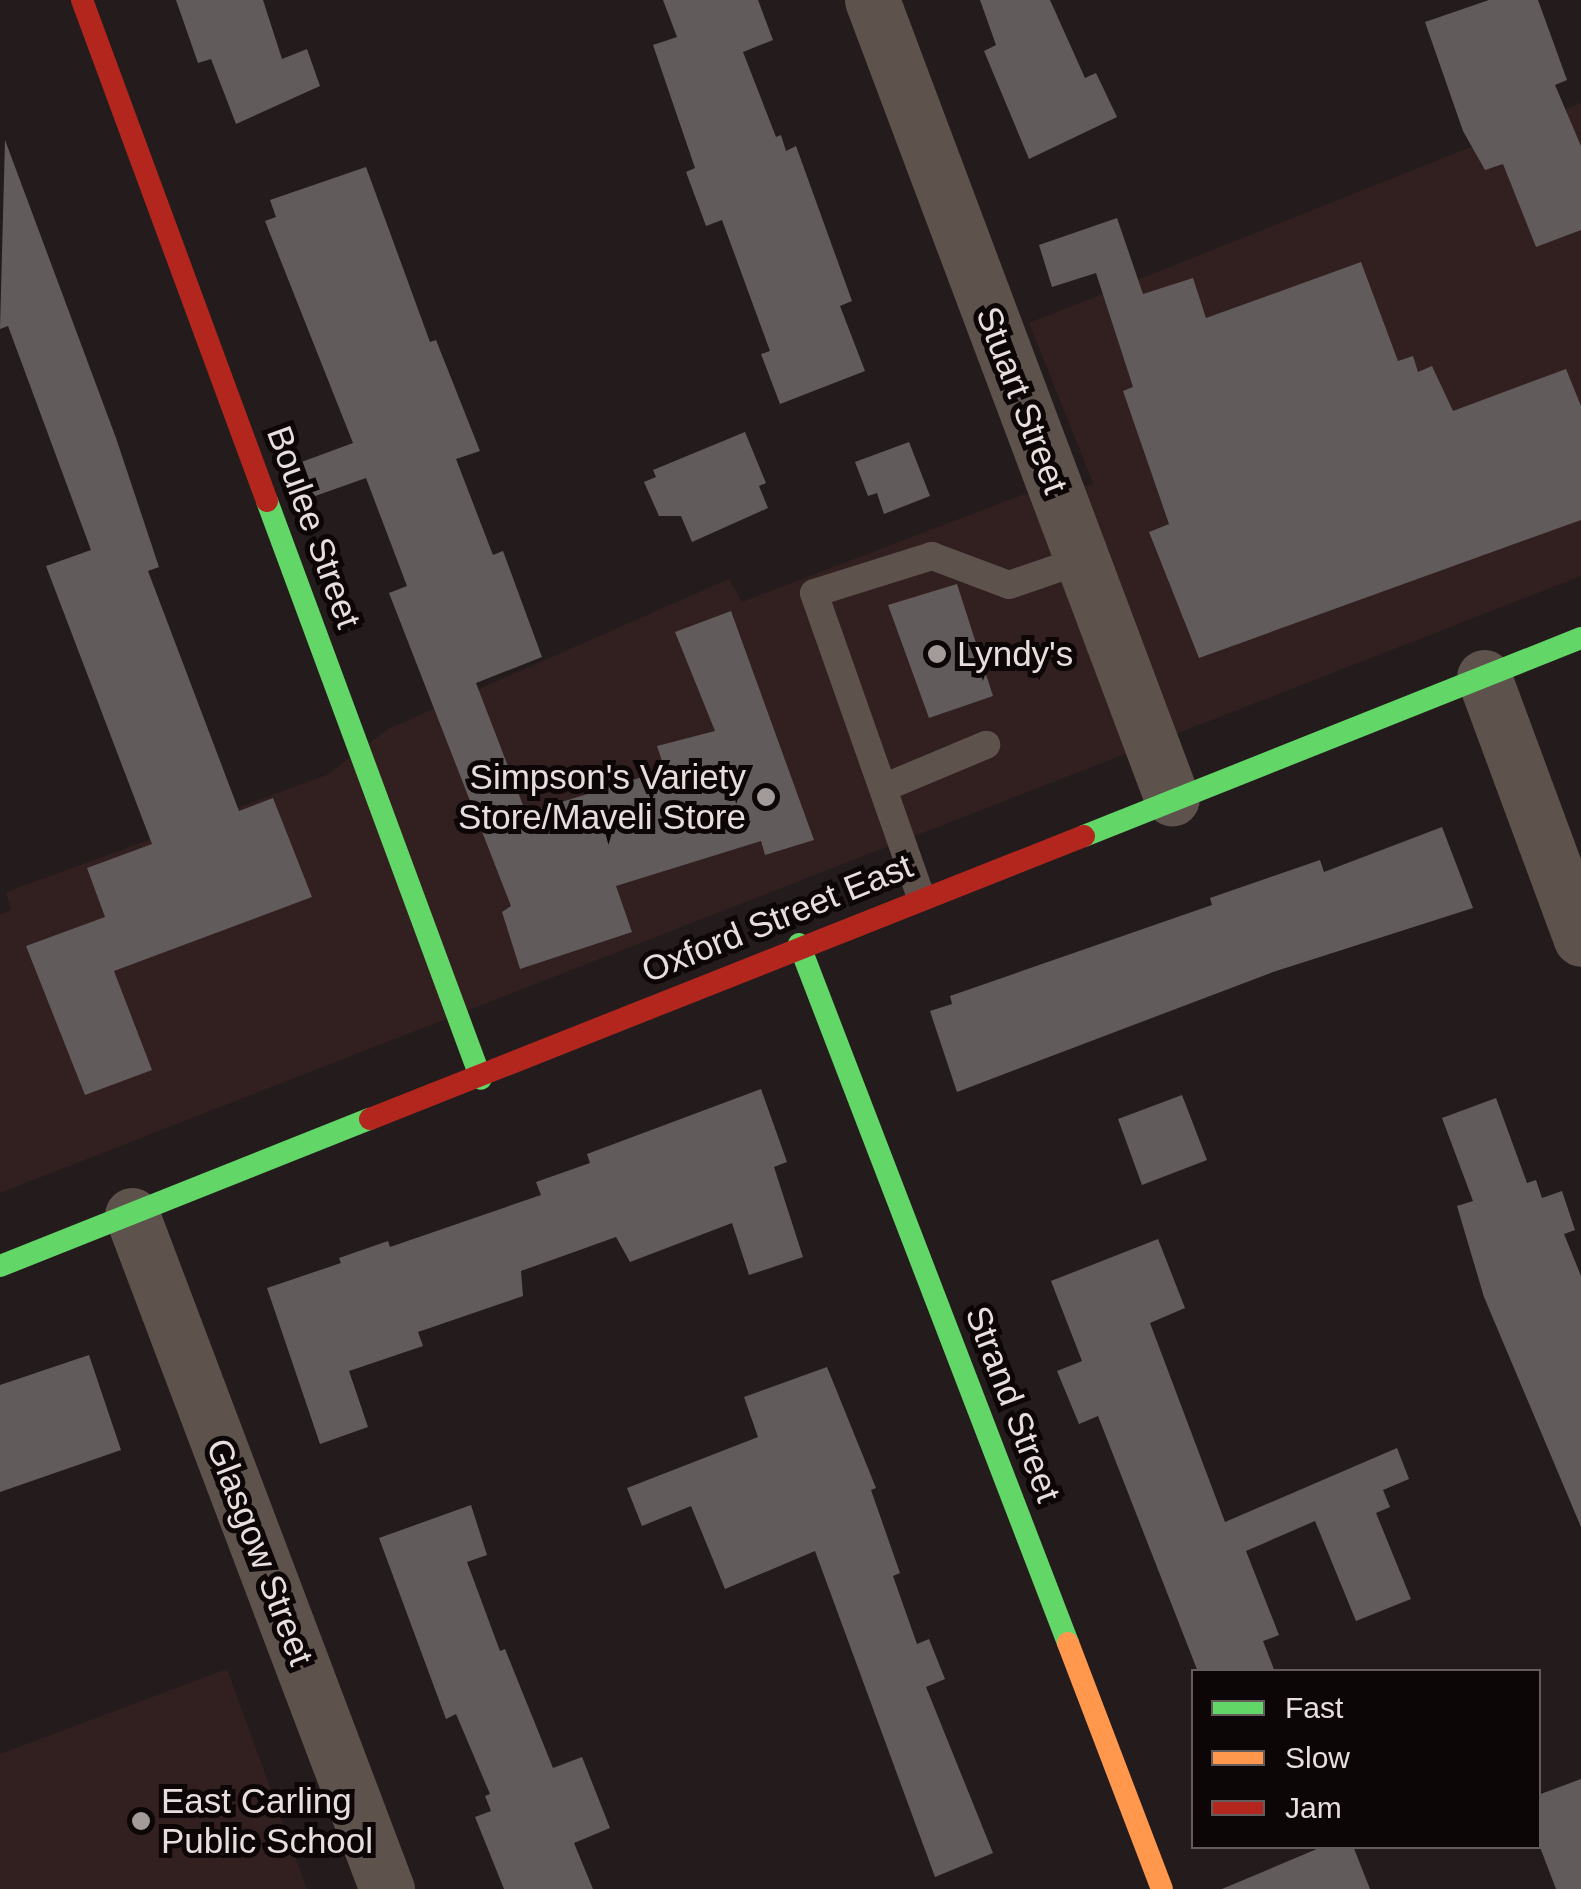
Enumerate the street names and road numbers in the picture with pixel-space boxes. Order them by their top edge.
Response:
street label: Stuart Street [967,301,1077,499]
street label: Boulee Street [258,420,370,634]
street label: Oxford Street East [636,845,918,991]
street label: Strand Street [956,1300,1070,1508]
street label: Glasgow Street [198,1433,322,1671]

